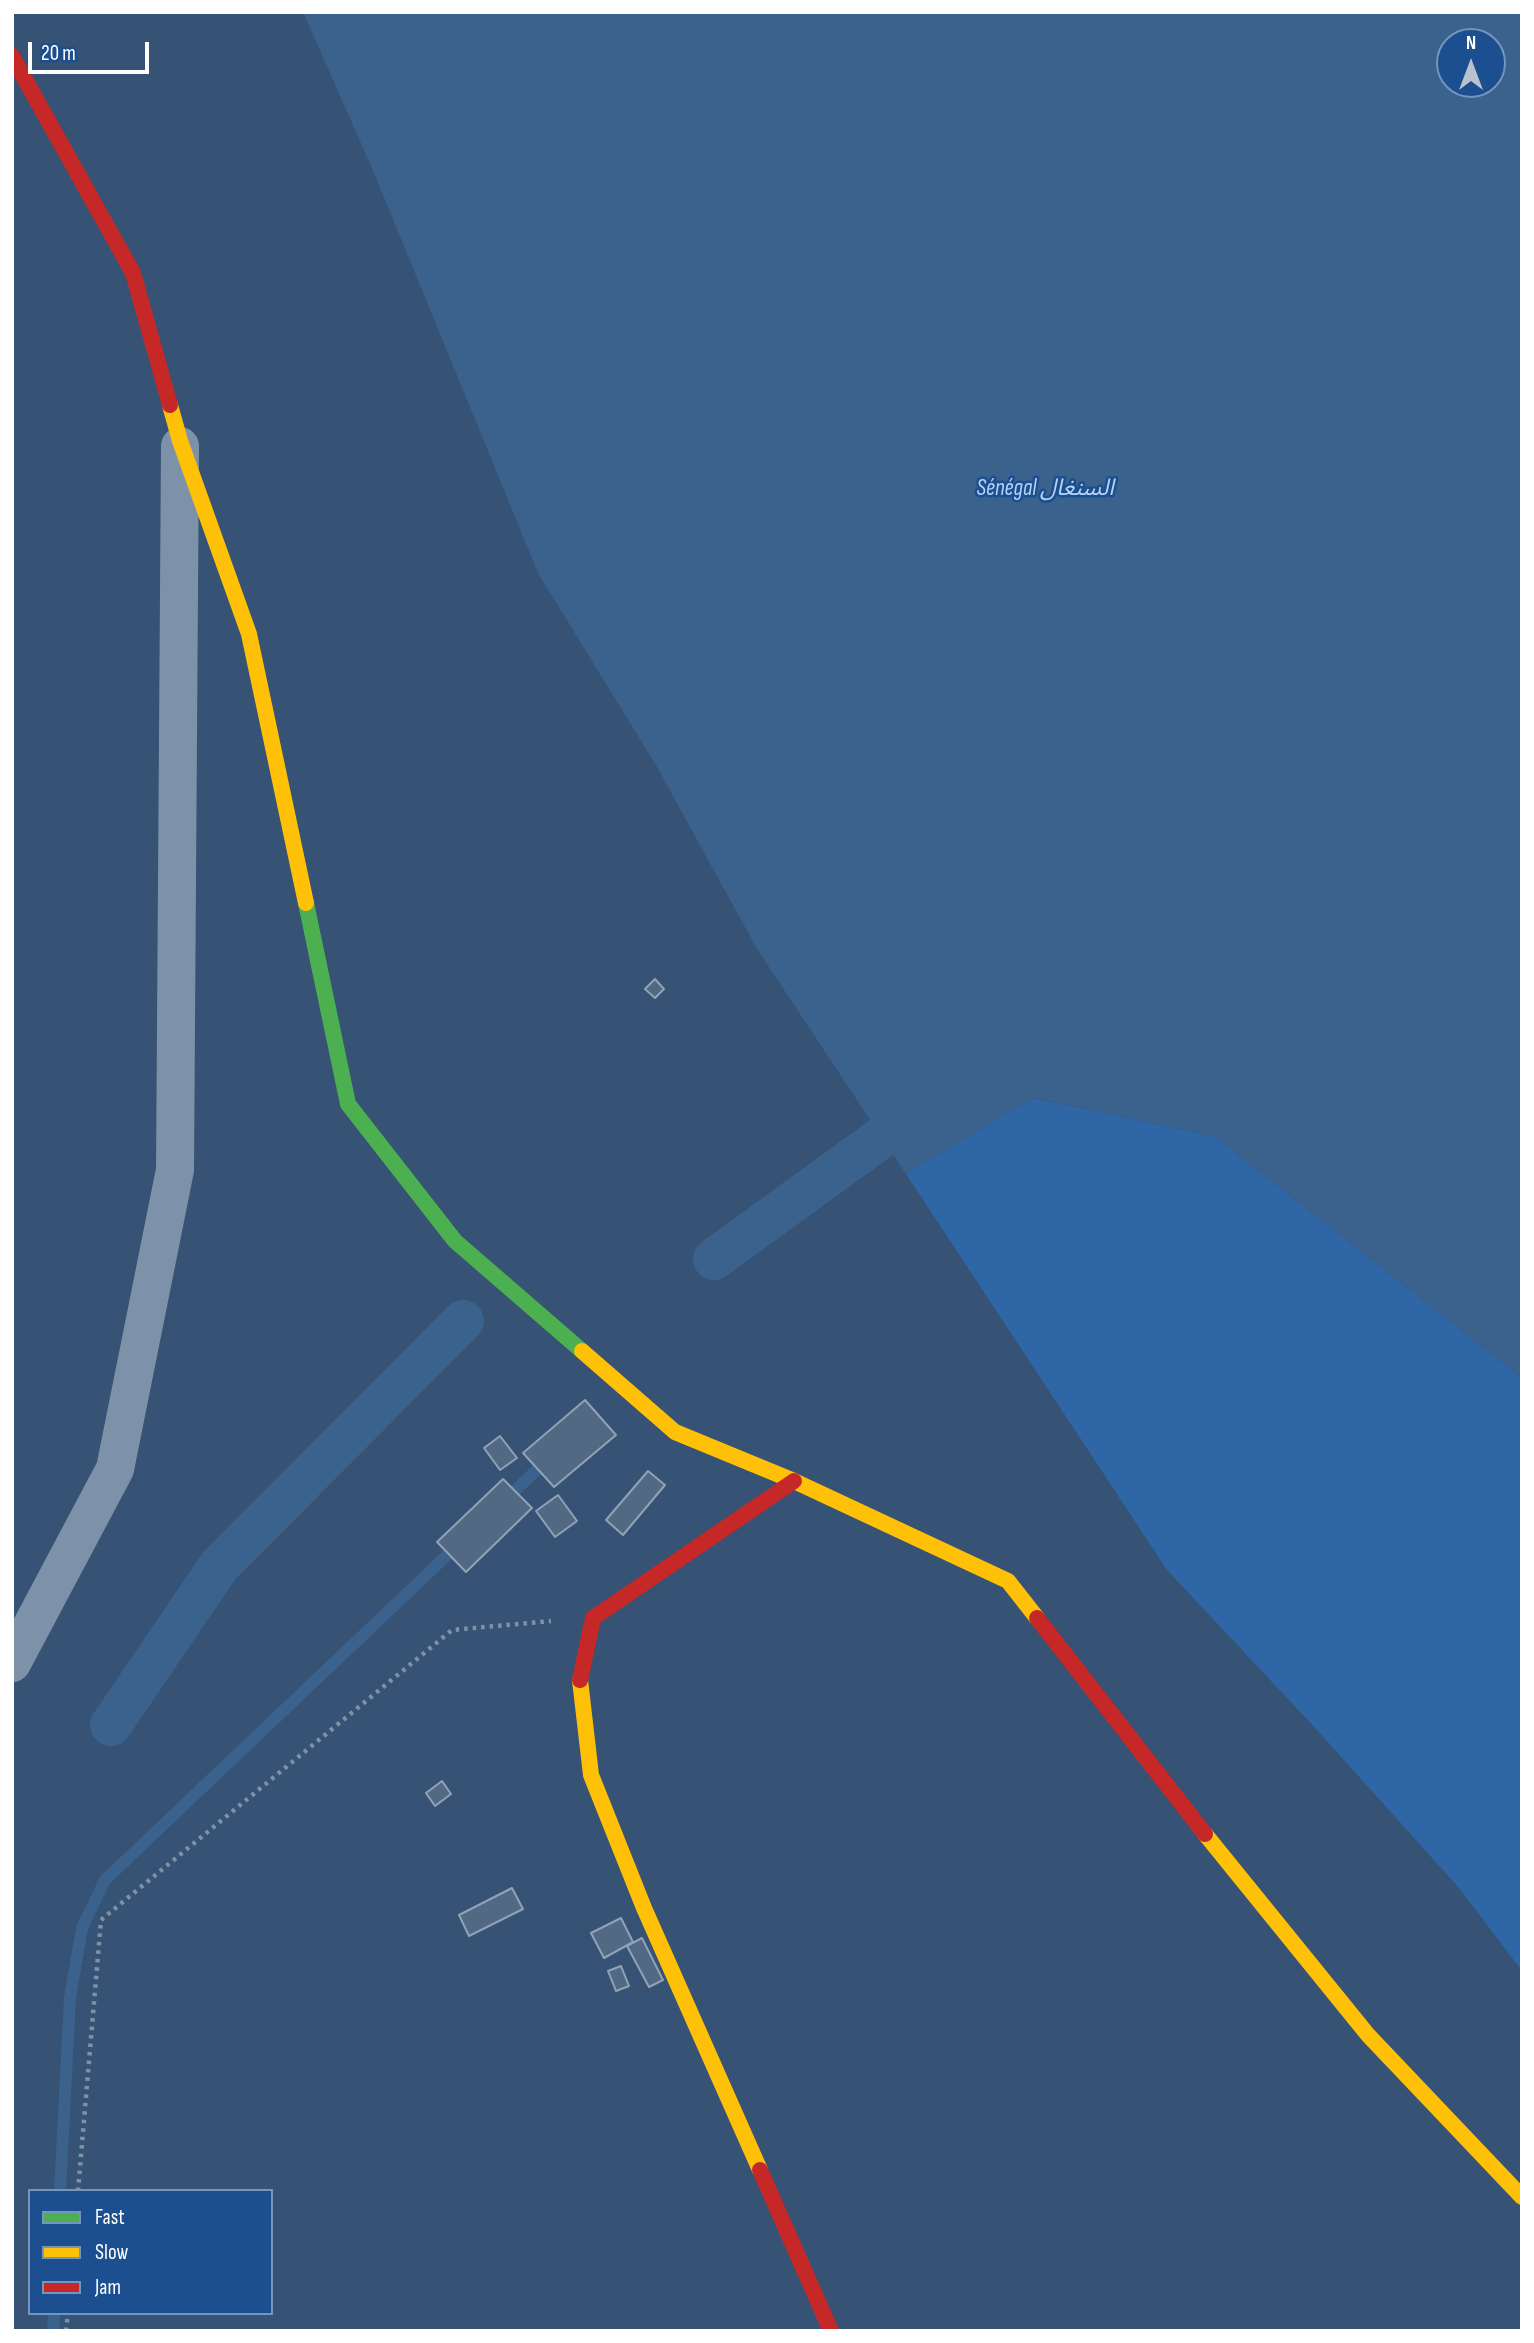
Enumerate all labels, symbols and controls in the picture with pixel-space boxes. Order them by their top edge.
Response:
scale bar [32,28,152,72]
north arrow [1436,28,1506,98]
text: N [1466,32,1476,55]
text: 20 m [41,41,76,66]
water label: Sénégal السنغال [976,475,1114,503]
legend [28,2189,273,2315]
text: Fast [95,2205,125,2230]
text: Slow [95,2240,128,2265]
text: Jam [95,2275,121,2300]

